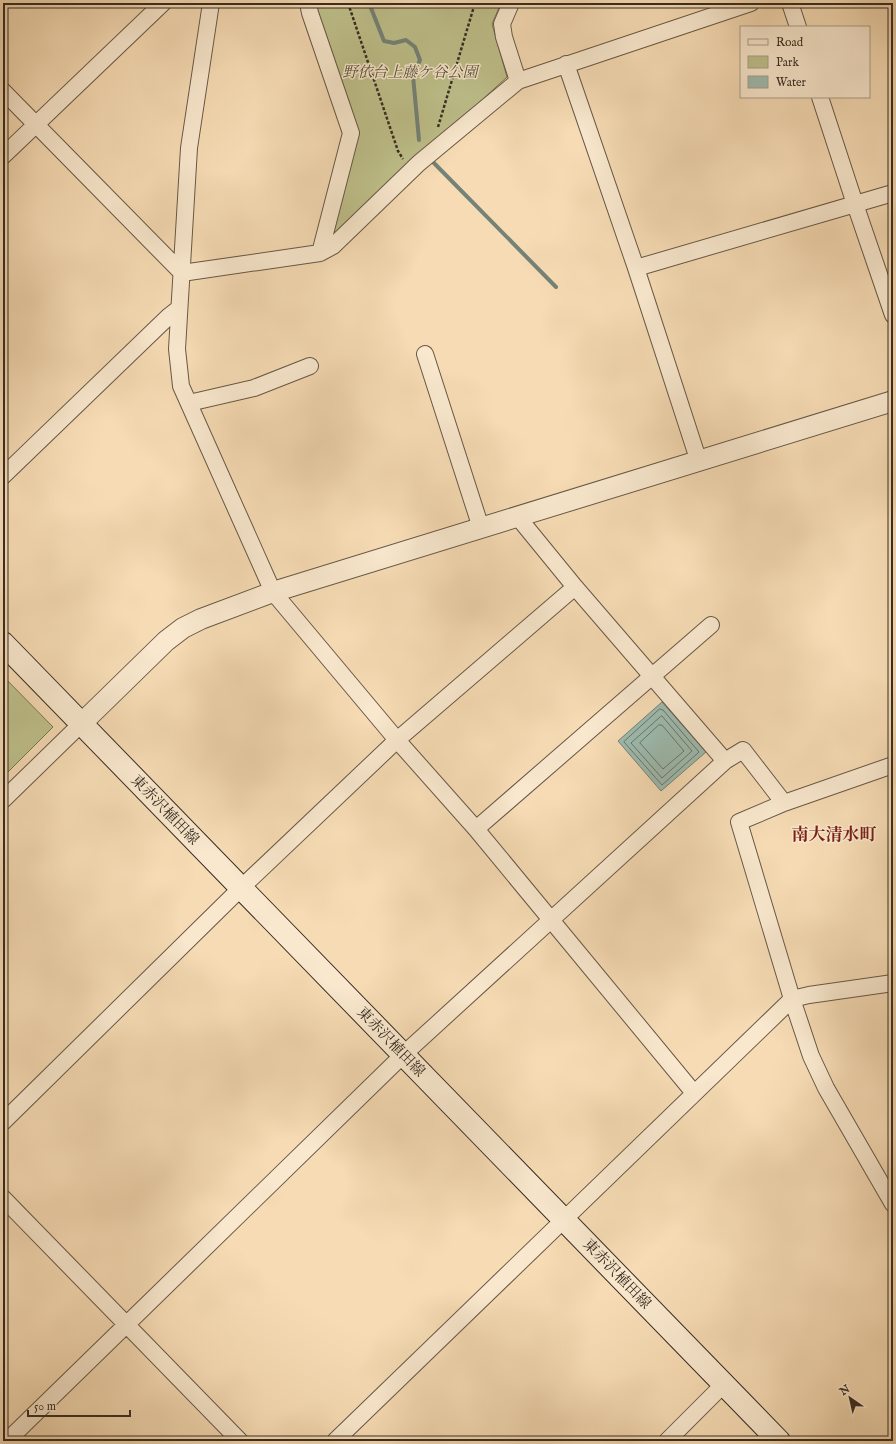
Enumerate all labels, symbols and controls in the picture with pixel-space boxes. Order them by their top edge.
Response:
legend [740,26,870,98]
text: Road [776,35,804,50]
text: Park [776,55,799,70]
park label: 野依台上藤ケ谷公園 [342,63,480,82]
text: Water [776,75,807,90]
street label: 東赤沢植田線 [127,771,203,849]
district label: 南大清水町 [792,825,877,846]
street label: 東赤沢植田線 [353,1003,429,1081]
street label: 東赤沢植田線 [579,1235,655,1313]
north arrow [830,1378,870,1418]
text: N [836,1382,853,1400]
scale bar [28,1392,130,1418]
text: 50 m [34,1399,56,1414]

